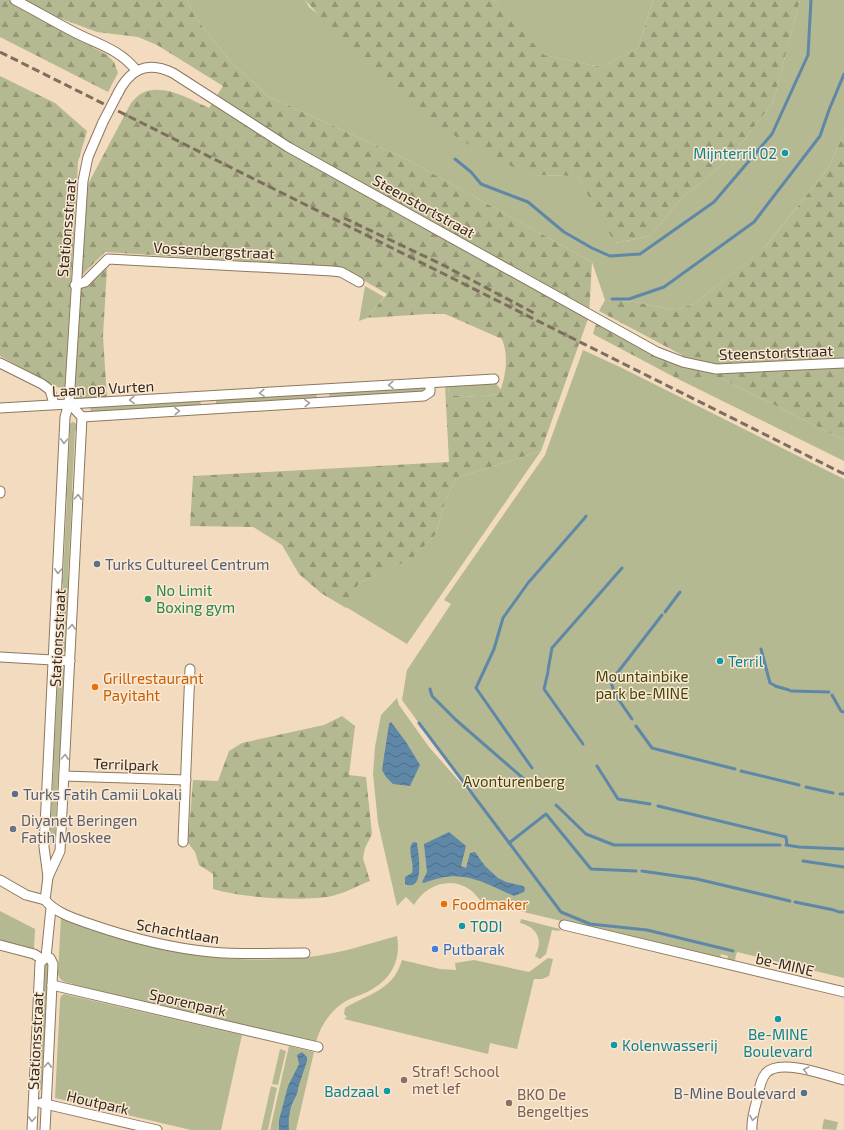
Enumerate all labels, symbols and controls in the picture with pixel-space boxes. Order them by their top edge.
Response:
place label: Mijnterril 02 [693,144,777,163]
marker: Mijnterril 02 [780,148,790,158]
street label: Steenstortstraat [370,170,478,242]
street label: Stationsstraat [53,178,79,278]
street label: Vossenbergstraat [153,238,275,262]
street label: Steenstortstraat [719,341,834,363]
street label: Laan op Vurten [51,376,155,400]
one-way arrow [388,381,394,390]
one-way arrow [259,389,265,397]
one-way arrow [129,396,135,405]
one-way arrow [304,399,310,407]
one-way arrow [174,406,180,415]
one-way arrow [60,438,68,444]
one-way arrow [74,494,82,500]
place label: Turks Cultureel Centrum [105,555,269,573]
marker: Turks Cultureel Centrum [92,559,102,569]
one-way arrow [54,568,62,574]
place label: No Limit Boxing gym [156,581,235,616]
street label: Stationsstraat [45,588,69,687]
marker: No Limit Boxing gym [143,594,153,604]
one-way arrow [67,624,76,630]
place label: Terril [728,652,764,670]
marker: Terril [715,656,725,666]
park label: Mountainbike park be-MINE [595,667,689,702]
place label: Grillrestaurant Payitaht [103,669,204,704]
marker: Grillrestaurant Payitaht [90,682,100,692]
one-way arrow [61,754,70,760]
street label: Terrilpark [93,754,160,774]
park label: Avonturenberg [463,772,566,790]
place label: Turks Fatih Camii Lokali [23,785,182,803]
marker: Turks Fatih Camii Lokali [10,789,20,799]
place label: Diyanet Beringen Fatih Moskee [21,811,138,846]
marker: Diyanet Beringen Fatih Moskee [8,824,18,834]
place label: Foodmaker [452,895,528,913]
marker: Foodmaker [439,899,449,909]
street label: Schachtlaan [135,915,221,947]
place label: TODI [470,917,502,935]
marker: TODI [457,921,467,931]
place label: Putbarak [443,940,505,958]
marker: Putbarak [430,944,440,954]
street label: be-MINE [754,949,816,979]
street label: Sporenpark [148,984,229,1020]
street label: Stationsstraat [23,991,47,1090]
marker: Be-MINE Boulevard [773,1014,783,1024]
place label: Be-MINE Boulevard [743,1025,813,1060]
place label: Kolenwasserij [622,1036,718,1055]
marker: Kolenwasserij [609,1040,619,1050]
one-way arrow [44,1062,52,1068]
place label: Straf! School met lef [412,1062,500,1097]
one-way arrow [803,1067,809,1075]
marker: Straf! School met lef [399,1075,409,1085]
place label: Badzaal [324,1082,380,1100]
place label: B-Mine Boulevard [674,1084,796,1102]
place label: BKO De Bengeltjes [517,1085,589,1121]
street label: Houtpark [65,1086,131,1118]
marker: Badzaal [382,1086,392,1096]
marker: B-Mine Boulevard [799,1088,809,1098]
marker: BKO De Bengeltjes [504,1098,514,1108]
one-way arrow [749,1115,757,1121]
one-way arrow [28,1116,36,1122]

